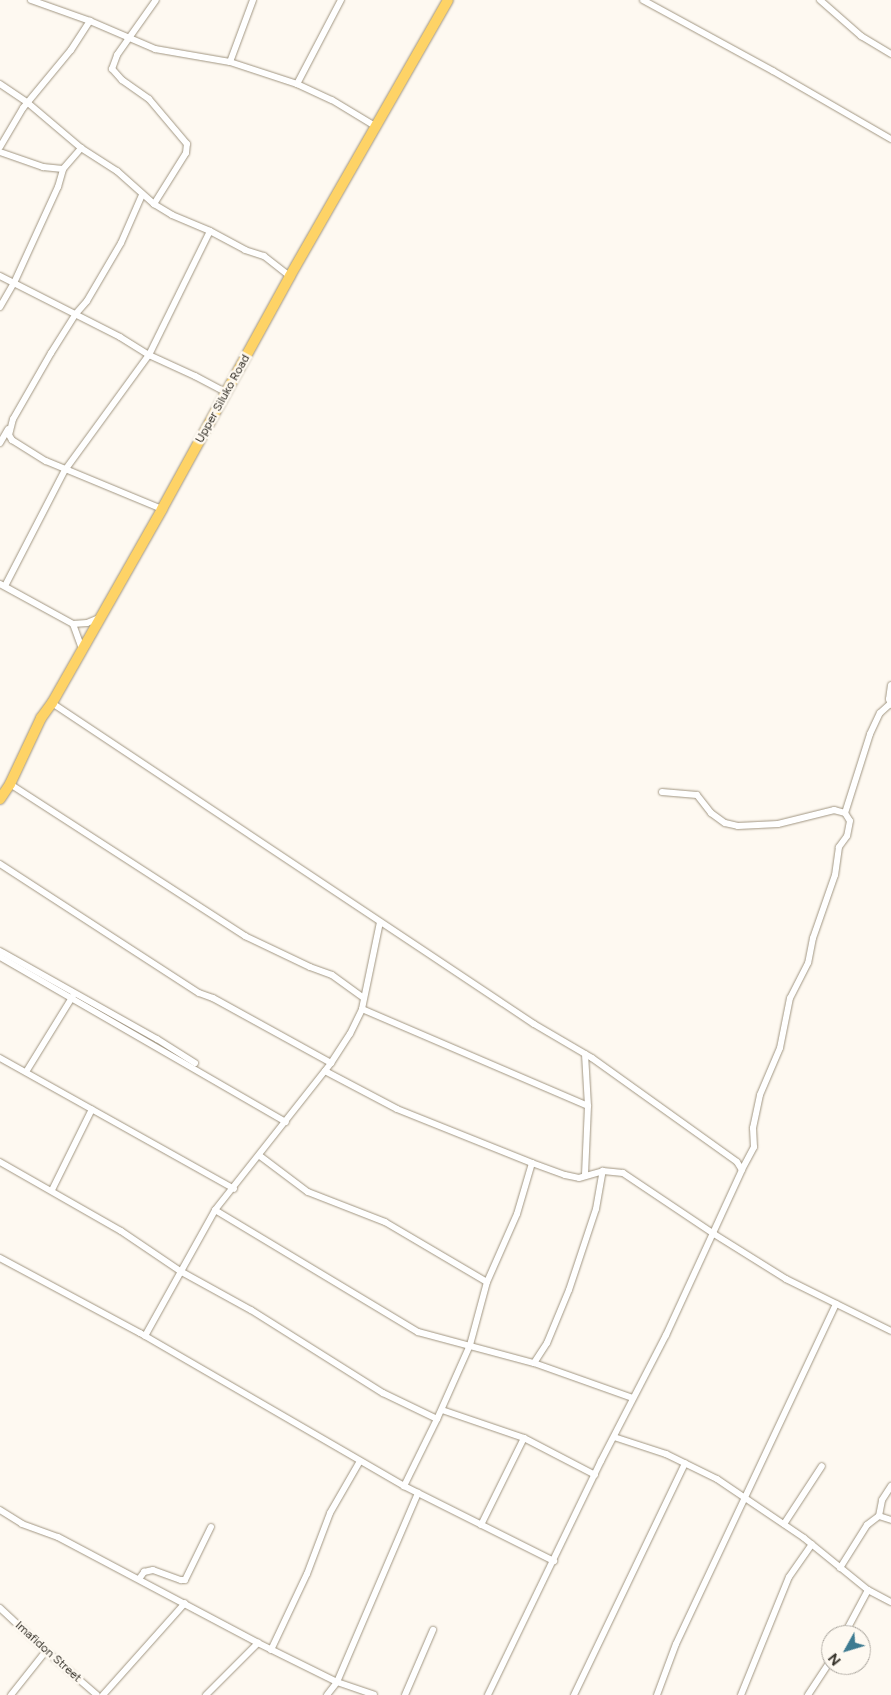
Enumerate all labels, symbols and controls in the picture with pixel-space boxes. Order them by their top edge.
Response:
street label: Upper Siluko Road [193,352,253,446]
street label: Imafidon Street [12,1619,84,1685]
north arrow [821,1625,871,1675]
text: N [825,1650,845,1669]

